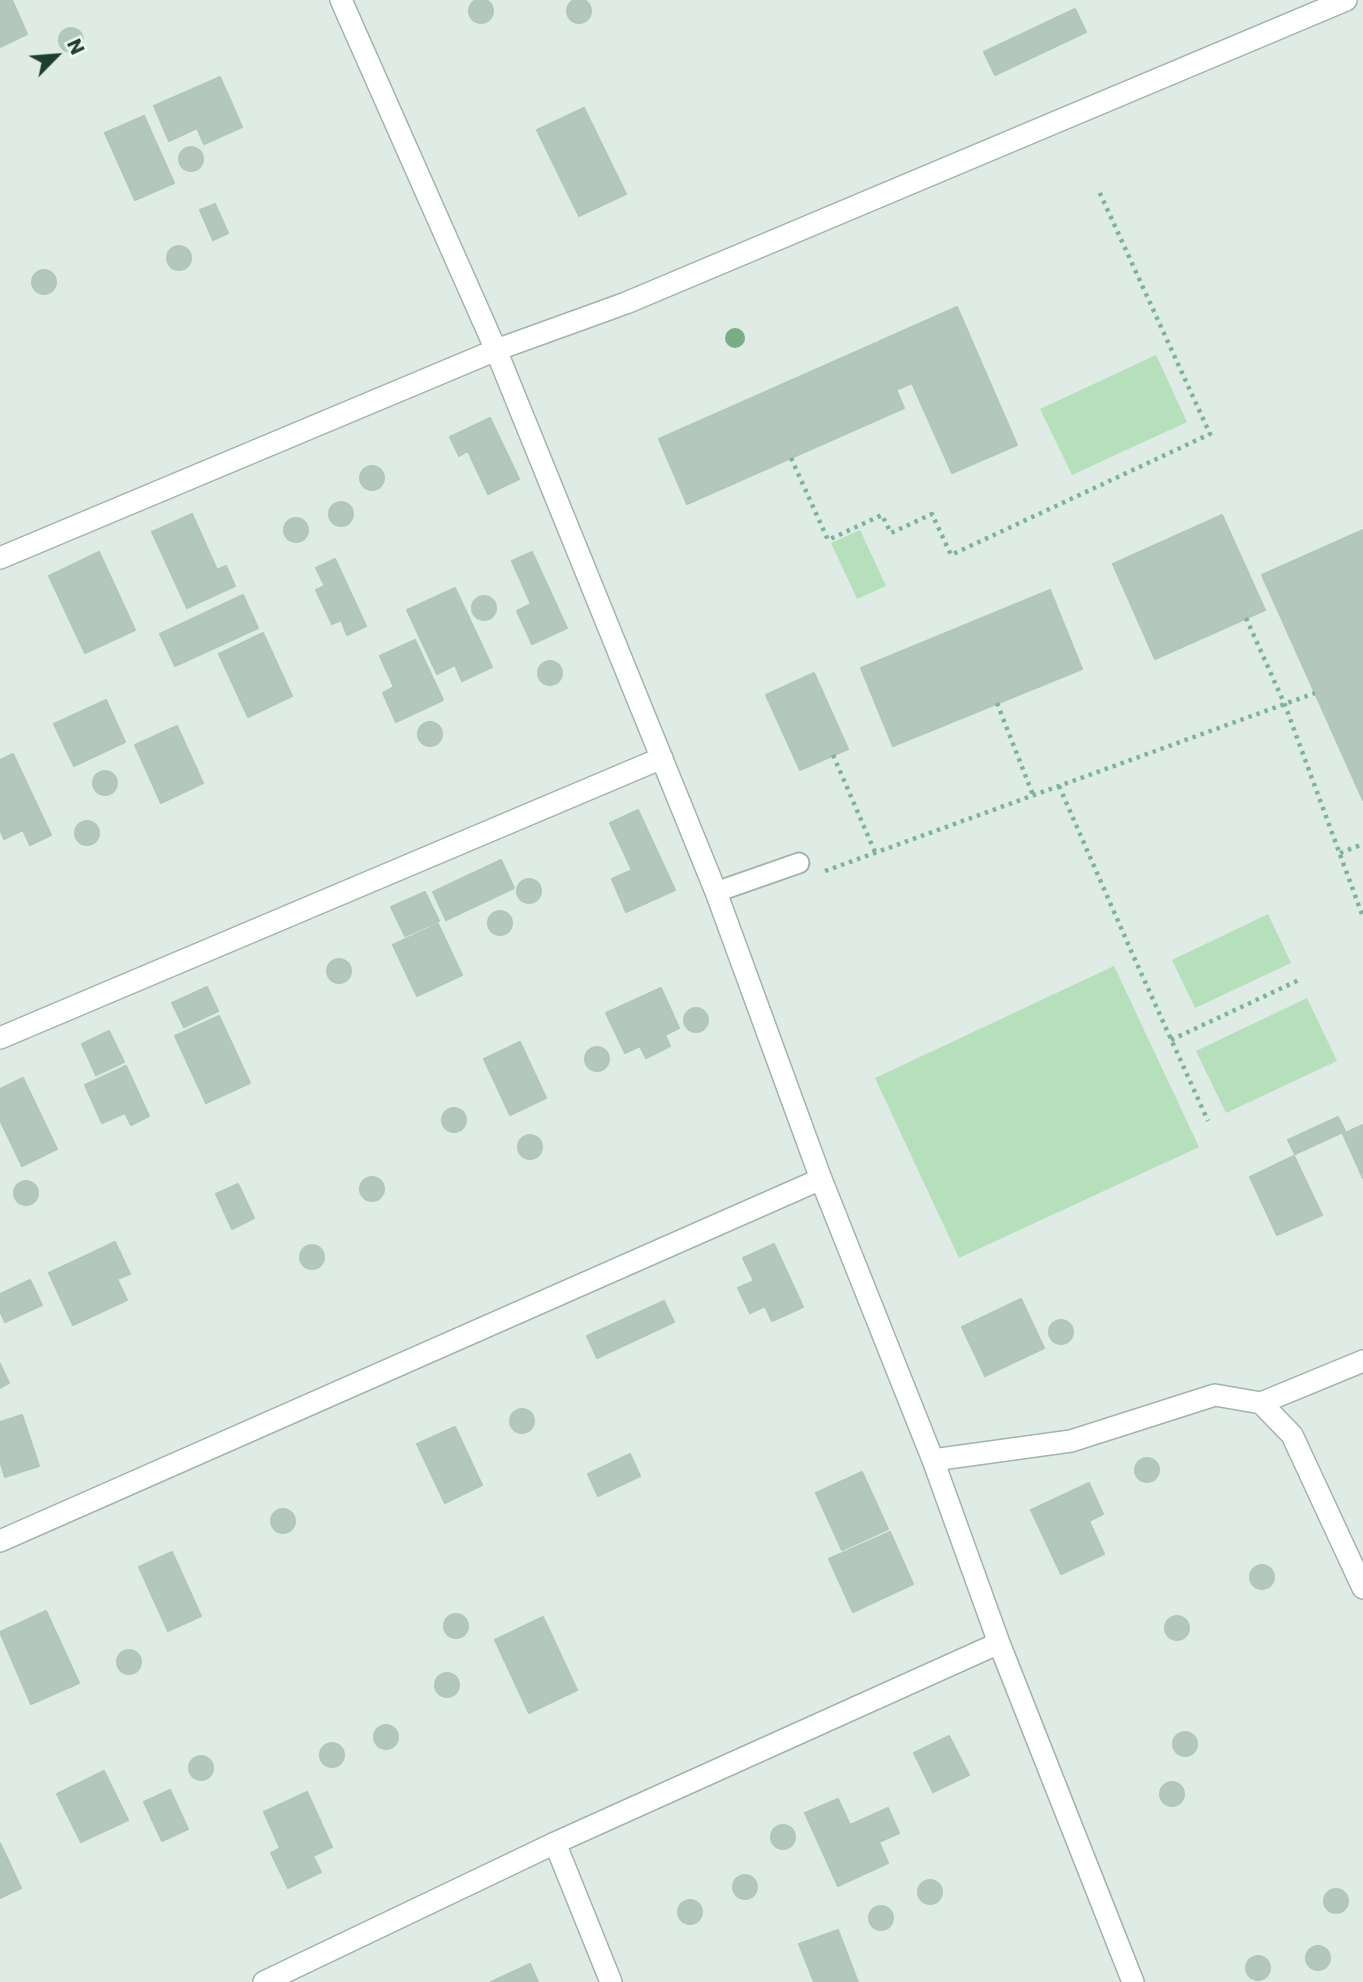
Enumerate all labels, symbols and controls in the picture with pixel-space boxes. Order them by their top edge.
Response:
north arrow [21,21,91,91]
text: N [60,35,91,59]

